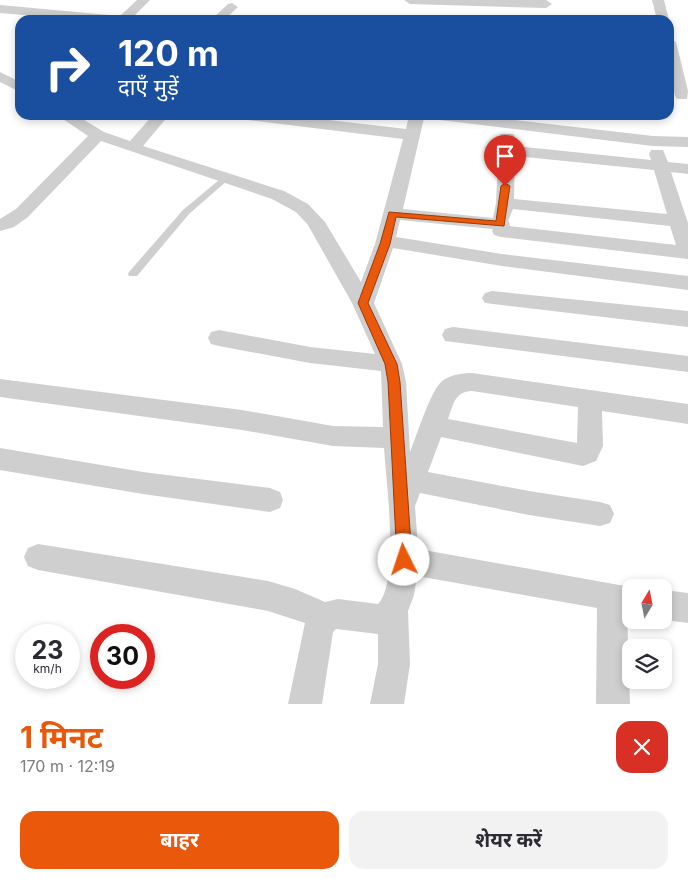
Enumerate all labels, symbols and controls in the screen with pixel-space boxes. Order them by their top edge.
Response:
text: 120 m [118,32,219,74]
icon: right [35,35,100,100]
text: दाएँ मुड़ें [118,74,179,100]
pin [484,135,526,186]
icon: arrive [491,142,519,170]
position arrow [377,533,429,585]
north arrow [622,579,672,629]
map controls [622,579,672,689]
speed limit sign: 30 [90,624,155,689]
text: 23 [32,635,63,665]
button: layers [622,639,672,689]
text: km/h [33,661,62,676]
text: 1 मिनट [20,719,103,755]
button: close [616,721,668,773]
text: 170 m · 12:19 [20,756,115,776]
button: बाहर [20,811,339,869]
button: शेयर करें [349,811,668,869]

